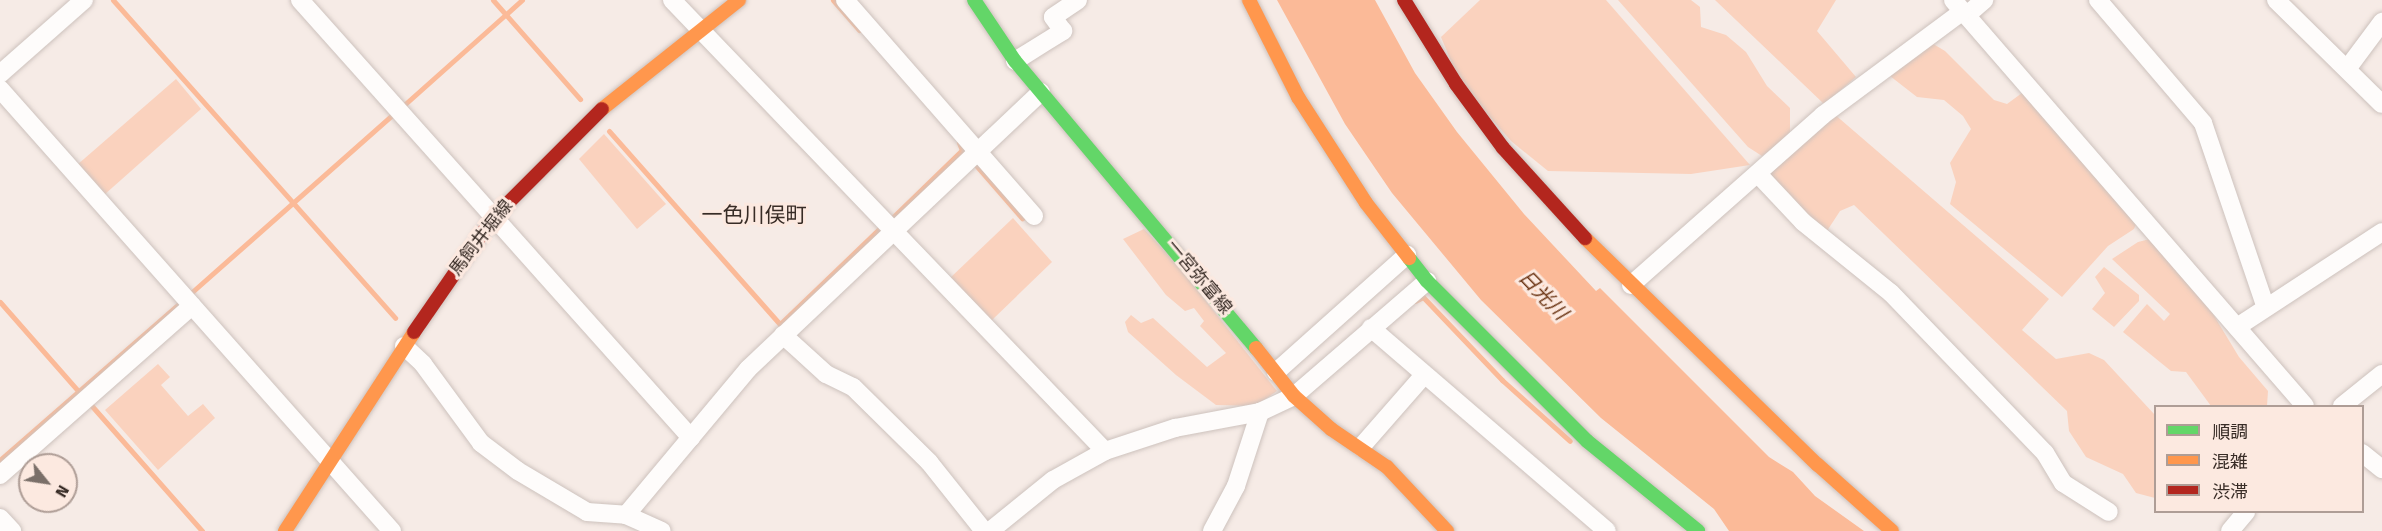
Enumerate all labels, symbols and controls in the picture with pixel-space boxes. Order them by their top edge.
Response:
street label: 馬飼井堀線 [445,196,517,280]
district label: 一色川俣町 [702,202,806,228]
street label: 一宮弥富線 [1162,236,1236,318]
water label: 日光川 [1514,265,1572,325]
legend [2154,405,2364,513]
text: 順調 [2212,421,2248,443]
text: 混雑 [2212,451,2248,473]
north arrow [18,453,78,513]
text: 渋滞 [2212,481,2248,503]
text: N [51,482,73,501]

